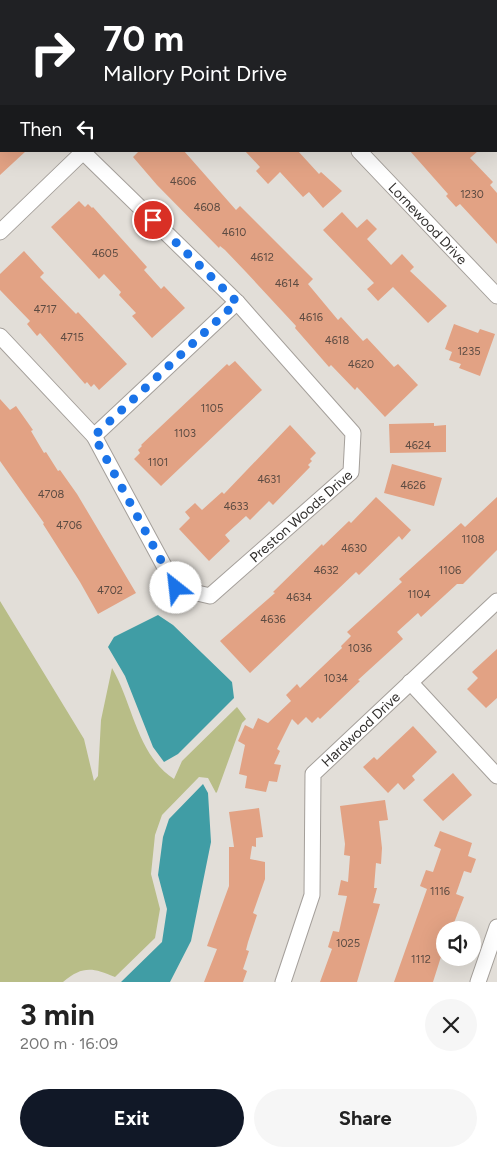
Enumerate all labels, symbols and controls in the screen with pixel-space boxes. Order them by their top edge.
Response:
text: 70 m [103,18,184,60]
icon: right [20,20,85,85]
text: Mallory Point Drive [103,60,287,87]
icon: left [72,115,100,143]
text: Then [20,118,62,141]
house number: 4606 [170,175,196,188]
street label: Lornewood Drive [385,179,471,268]
house number: 1230 [460,188,484,201]
pin [132,199,174,241]
house number: 4608 [194,201,221,214]
icon: arrive [139,206,167,234]
house number: 4610 [222,226,246,239]
house number: 4605 [92,247,118,260]
house number: 4612 [250,251,274,264]
house number: 4614 [275,277,299,290]
house number: 4717 [33,303,57,316]
house number: 4616 [299,311,323,324]
house number: 4715 [60,331,84,344]
house number: 4618 [325,334,349,347]
house number: 1235 [457,345,481,358]
house number: 4620 [348,358,374,371]
house number: 1105 [201,402,223,415]
house number: 1103 [174,427,196,440]
house number: 4624 [405,439,431,452]
house number: 1101 [148,456,168,469]
street label: Preston Woods Drive [246,466,356,566]
house number: 4631 [257,473,281,486]
house number: 4626 [400,479,426,492]
house number: 4708 [38,488,65,501]
house number: 4633 [223,500,249,513]
house number: 4706 [56,519,82,532]
house number: 1108 [462,533,485,546]
house number: 4630 [341,542,367,555]
position arrow [149,561,201,613]
house number: 4632 [313,564,339,577]
house number: 1106 [439,564,461,577]
house number: 4702 [97,584,123,597]
house number: 1104 [408,588,431,601]
house number: 4634 [286,591,312,604]
house number: 4636 [260,613,286,626]
house number: 1036 [348,642,372,655]
house number: 1034 [324,672,348,685]
street label: Hardwood Drive [318,688,404,770]
house number: 1116 [430,885,450,898]
map controls [436,921,481,966]
button: sound [436,921,481,966]
house number: 1025 [336,937,360,950]
house number: 1112 [411,953,431,966]
text: 3 min [20,996,95,1033]
button: close [425,999,477,1051]
text: 200 m · 16:09 [20,1034,118,1053]
button: Exit [20,1089,244,1147]
button: Share [254,1089,477,1147]

